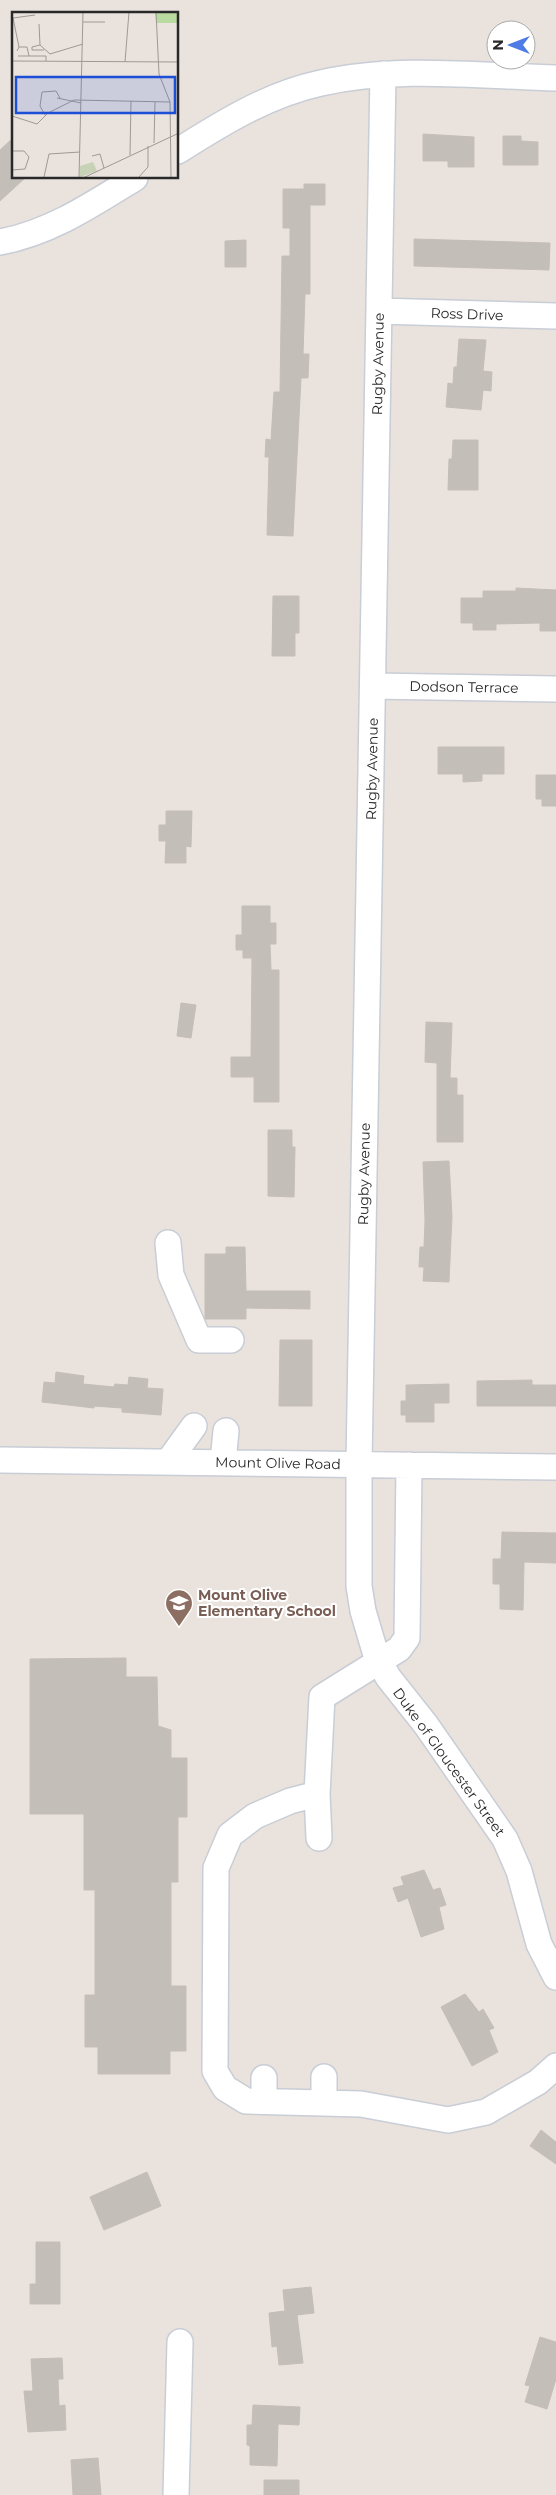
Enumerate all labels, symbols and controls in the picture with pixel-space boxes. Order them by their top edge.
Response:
inset map [12,12,179,179]
north arrow [486,20,536,70]
text: N [489,39,507,51]
street label: Ross Drive [430,304,504,324]
street label: Rugby Avenue [368,313,388,415]
street label: Dodson Terrace [409,677,519,697]
street label: Rugby Avenue [362,718,382,820]
street label: Rugby Avenue [354,1123,374,1225]
street label: Mount Olive Road [215,1453,341,1473]
place label: Mount Olive Elementary School [198,1586,336,1620]
school or university icon: Mount Olive Elementary School [164,1588,194,1627]
street label: Duke of Gloucester Street [389,1684,509,1840]

